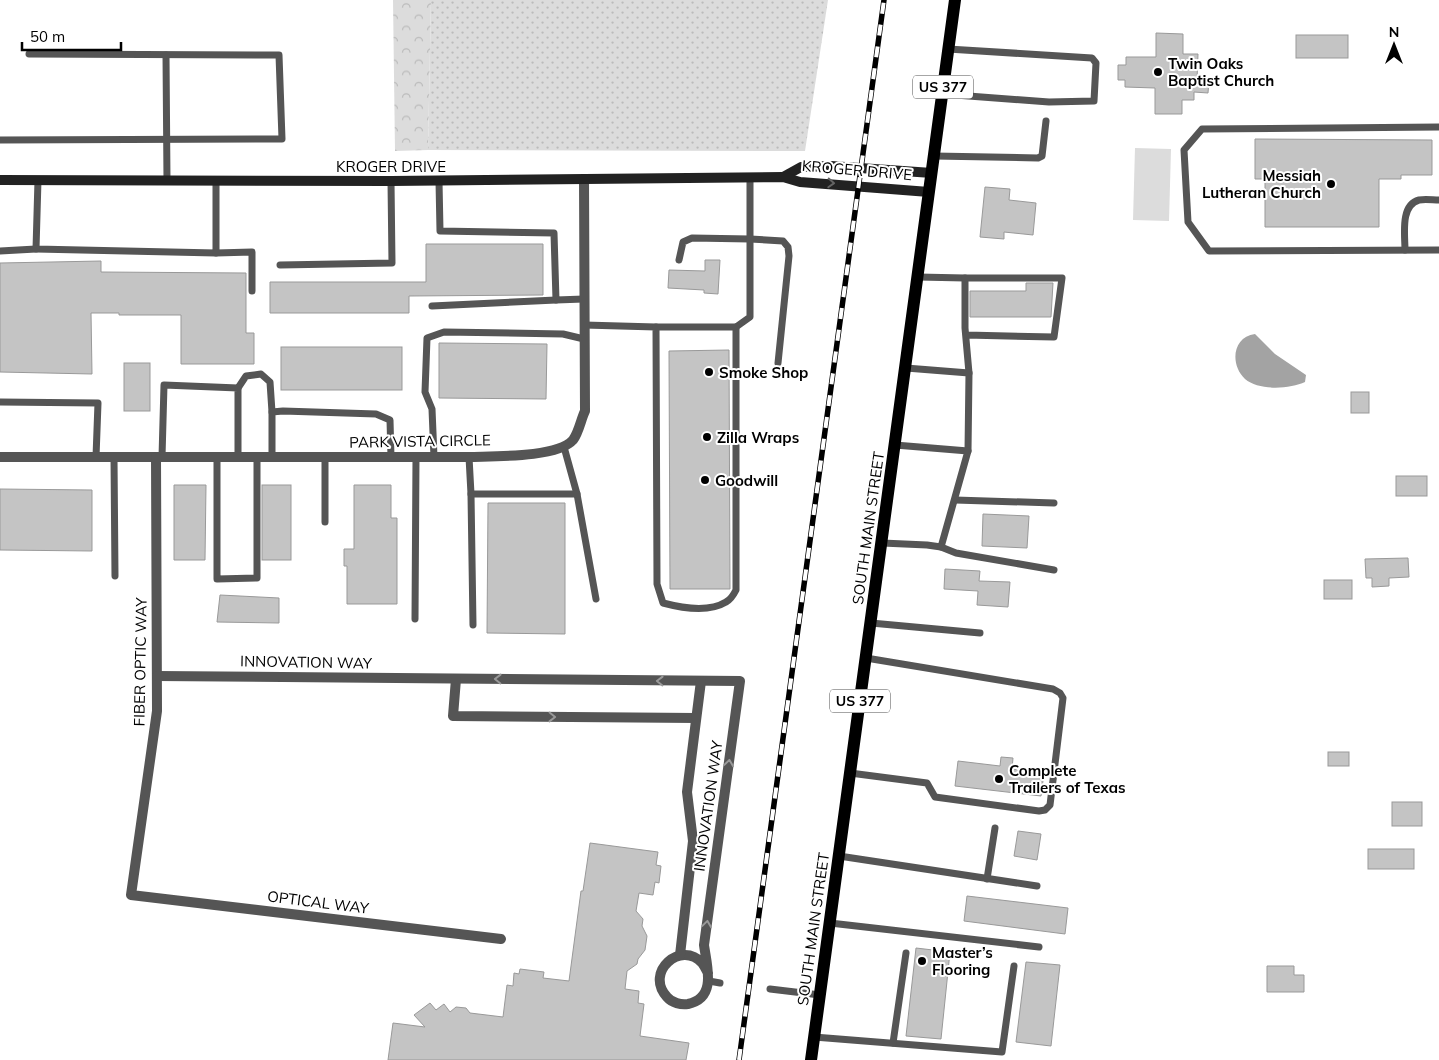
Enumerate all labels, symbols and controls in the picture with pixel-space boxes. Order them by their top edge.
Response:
scale bar [22,20,121,52]
north arrow [1369,20,1419,70]
text: N [1389,23,1399,41]
text: 50 m [30,27,65,46]
place label: Twin Oaks Baptist Church [1168,54,1274,90]
marker: Twin Oaks Baptist Church [1152,66,1164,78]
road number: US 377 [913,75,973,98]
street label: KROGER DRIVE [801,156,913,184]
street label: KROGER DRIVE [336,157,446,176]
place label: Messiah Lutheran Church [1202,166,1321,202]
one-way arrow [827,178,835,189]
marker: Messiah Lutheran Church [1325,178,1337,190]
place label: Smoke Shop [719,363,808,382]
marker: Smoke Shop [703,366,715,378]
place label: Zilla Wraps [717,428,799,447]
street label: PARK VISTA CIRCLE [349,430,491,452]
marker: Zilla Wraps [701,431,713,443]
street label: SOUTH MAIN STREET [848,450,888,606]
place label: Goodwill [715,471,778,490]
marker: Goodwill [699,474,711,486]
street label: FIBER OPTIC WAY [129,597,151,727]
street label: INNOVATION WAY [240,651,373,673]
one-way arrow [494,674,502,684]
one-way arrow [656,676,664,686]
road number: US 377 [830,689,890,712]
one-way arrow [549,712,557,722]
street label: INNOVATION WAY [689,739,727,873]
one-way arrow [723,759,734,767]
place label: Complete Trailers of Texas [1009,761,1125,797]
marker: Complete Trailers of Texas [993,773,1005,785]
street label: SOUTH MAIN STREET [793,851,833,1007]
street label: OPTICAL WAY [266,886,371,918]
one-way arrow [701,920,711,929]
place label: Master’s Flooring [932,943,993,979]
marker: Master’s Flooring [916,955,928,967]

